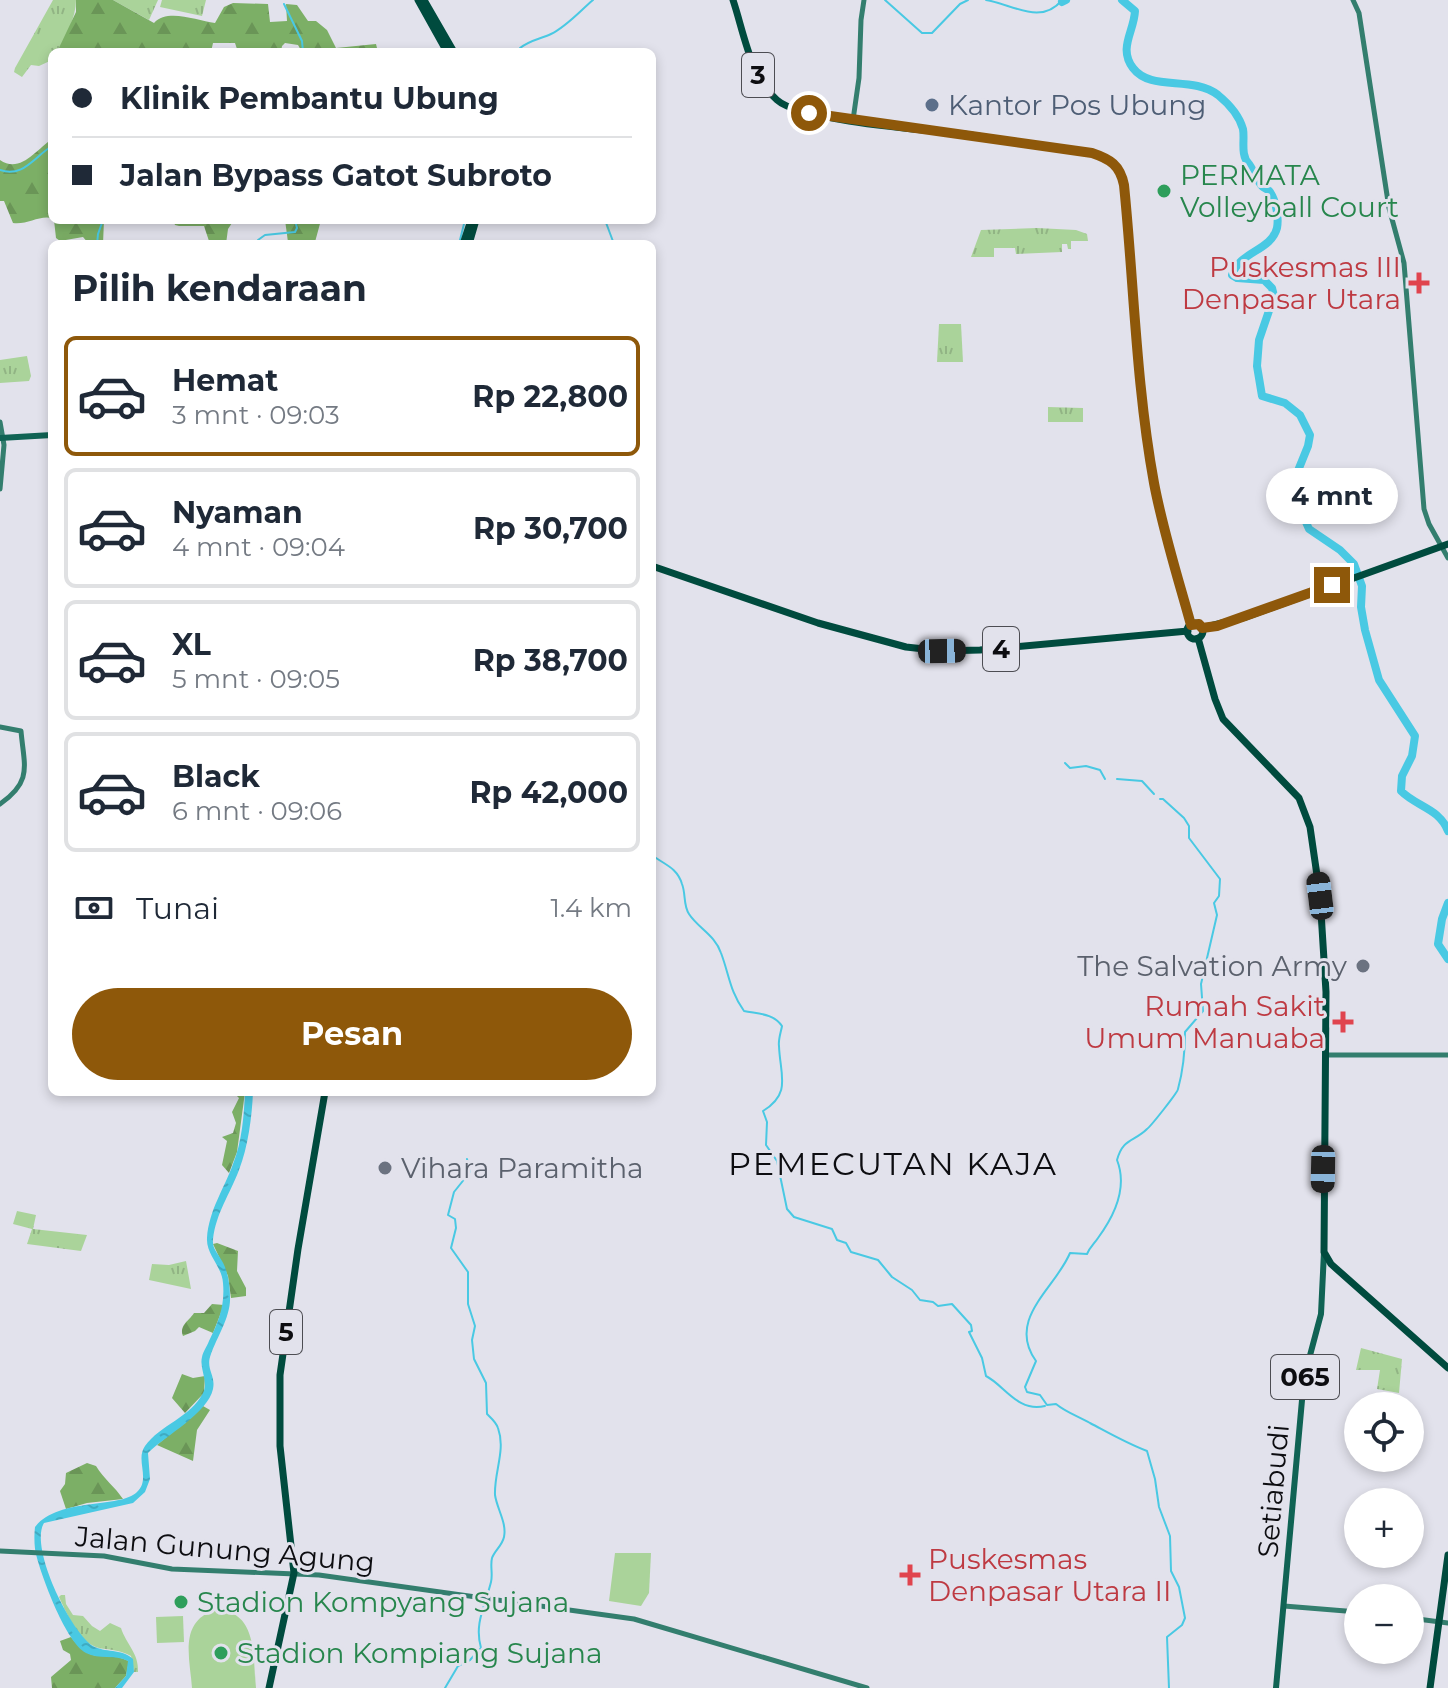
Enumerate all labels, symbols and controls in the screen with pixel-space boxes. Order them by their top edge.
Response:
road number: 3 [742,53,774,97]
text: Klinik Pembantu Ubung [120,80,499,117]
place label: Kantor Pos Ubung [948,88,1206,122]
route start [791,95,827,131]
marker: Kantor Pos Ubung [923,96,941,114]
text: Jalan Bypass Gatot Subroto [120,157,552,194]
place label: PERMATA Volleyball Court [1180,158,1399,224]
marker: PERMATA Volleyball Court [1155,182,1173,200]
place label: Puskesmas III Denpasar Utara [1182,250,1401,316]
text: Pilih kendaraan [72,266,367,310]
marker: Puskesmas III Denpasar Utara [1408,272,1430,294]
icon: car [76,360,148,432]
text: Hemat [172,362,278,399]
text: Rp 22,800 [472,378,628,415]
text: 3 mnt · 09:03 [172,399,340,431]
callout: 4 mnt [1266,469,1398,525]
text: 4 mnt [1291,480,1373,512]
icon: car [76,492,148,564]
text: Nyaman [172,494,303,531]
text: Rp 30,700 [473,510,628,547]
text: 4 mnt · 09:04 [172,531,345,563]
route end [1314,567,1350,603]
icon: car [76,624,148,696]
text: XL [172,626,211,663]
road number: 4 [983,627,1019,671]
car [918,639,966,663]
text: Rp 38,700 [473,642,628,679]
text: 5 mnt · 09:05 [172,663,340,695]
icon: car [76,756,148,828]
text: Black [172,758,260,795]
text: Rp 42,000 [470,774,628,811]
text: 6 mnt · 09:06 [172,795,342,827]
car [1305,871,1335,921]
icon: cash [72,886,116,930]
text: Tunai [136,890,219,927]
text: 1.4 km [550,892,632,924]
place label: The Salvation Army [1077,949,1348,983]
marker: The Salvation Army [1354,957,1372,975]
button: Pesan [72,988,632,1080]
place label: Rumah Sakit Umum Manuaba [1084,989,1325,1055]
marker: Rumah Sakit Umum Manuaba [1332,1011,1354,1033]
district label: PEMECUTAN KAJA [728,1144,1058,1183]
car [1311,1145,1335,1193]
place label: Vihara Paramitha [401,1151,644,1185]
marker: Vihara Paramitha [376,1159,394,1177]
road number: 5 [270,1310,302,1354]
road number: 065 [1271,1355,1339,1399]
map controls [1344,1392,1424,1664]
button: locate [1344,1392,1424,1472]
street label: Setiabudi [1250,1423,1296,1559]
button: + [1344,1488,1424,1568]
street label: Jalan Gunung Agung [73,1519,376,1579]
place label: Puskesmas Denpasar Utara II [928,1542,1172,1608]
marker: Puskesmas Denpasar Utara II [899,1564,921,1586]
button: − [1344,1584,1424,1664]
place label: Stadion Kompyang Sujana [197,1585,569,1619]
marker: Stadion Kompyang Sujana [172,1593,190,1611]
place label: Stadion Kompiang Sujana [237,1636,603,1670]
marker: Stadion Kompiang Sujana [212,1644,230,1662]

